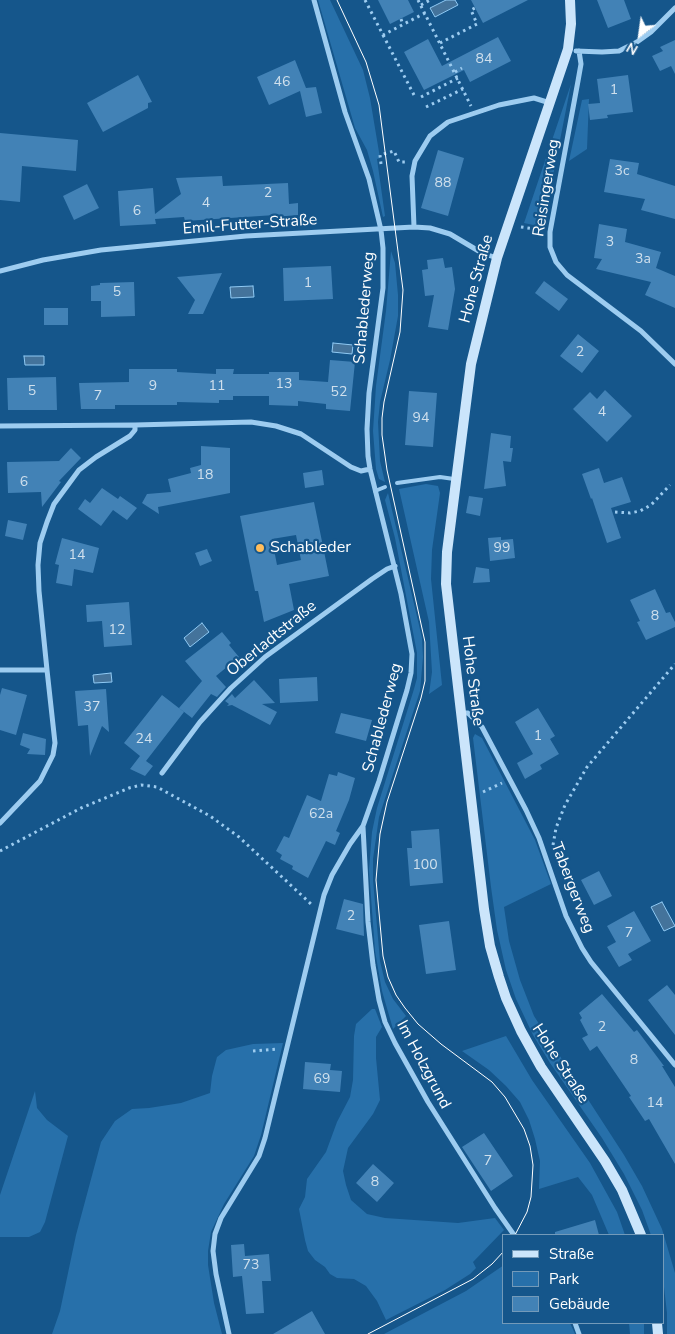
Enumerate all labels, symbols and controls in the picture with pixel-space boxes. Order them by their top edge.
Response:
north arrow [615,10,665,60]
text: N [623,38,642,59]
house number: 84 [476,52,492,68]
house number: 46 [274,75,290,91]
house number: 1 [610,83,618,99]
street label: Reisingerweg [530,138,564,238]
house number: 3c [615,164,629,180]
house number: 88 [435,176,451,192]
house number: 2 [264,186,272,202]
house number: 4 [202,196,210,212]
house number: 6 [133,204,141,220]
street label: Emil-Futter-Straße [182,211,318,239]
street label: Hohe Straße [456,233,498,325]
house number: 3 [606,235,614,251]
street label: Schablederweg [351,251,379,365]
house number: 3a [635,252,651,268]
house number: 1 [304,276,312,292]
house number: 5 [113,285,121,301]
house number: 2 [576,345,584,361]
house number: 13 [276,377,292,393]
house number: 9 [149,379,157,395]
house number: 11 [209,379,225,395]
house number: 5 [28,384,36,400]
house number: 52 [331,385,347,401]
house number: 7 [94,389,102,405]
house number: 4 [598,405,606,421]
house number: 94 [413,411,429,427]
house number: 18 [197,468,213,484]
house number: 6 [20,475,28,491]
place label: Schableder [270,538,351,558]
house number: 99 [494,541,510,557]
marker: Schableder [254,542,266,554]
house number: 14 [69,548,85,564]
street label: Oberladtstraße [223,597,321,681]
house number: 8 [651,609,659,625]
house number: 12 [109,623,125,639]
street label: Hohe Straße [457,635,487,727]
street label: Schablederweg [359,661,407,775]
house number: 37 [84,700,100,716]
house number: 1 [534,729,542,745]
house number: 24 [136,732,152,748]
house number: 62a [309,807,333,823]
street label: Tabergerweg [546,840,598,936]
house number: 100 [412,858,438,874]
house number: 2 [347,909,355,925]
house number: 7 [625,926,633,942]
street label: Im Holzgrund [392,1017,454,1113]
house number: 2 [598,1020,606,1036]
street label: Hohe Straße [527,1021,593,1107]
house number: 8 [630,1053,638,1069]
house number: 69 [314,1072,330,1088]
house number: 14 [647,1096,663,1112]
house number: 7 [484,1154,492,1170]
house number: 8 [371,1175,379,1191]
legend [502,1234,665,1324]
text: Straße [549,1244,594,1264]
house number: 73 [243,1258,259,1274]
text: Park [549,1269,579,1289]
text: Gebäude [549,1294,610,1314]

